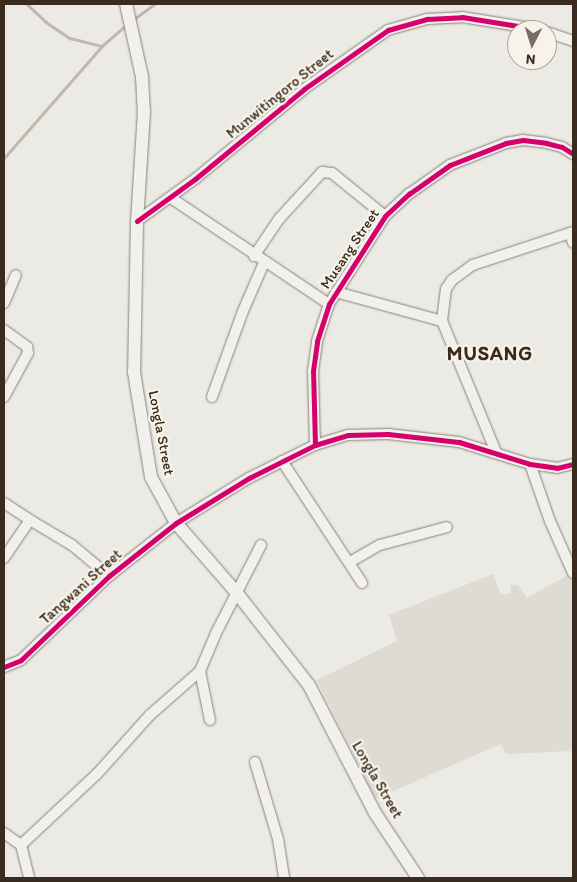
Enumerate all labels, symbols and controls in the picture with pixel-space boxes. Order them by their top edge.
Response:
north arrow [507,20,557,70]
street label: Munwitingoro Street [223,45,337,143]
text: N [525,51,536,68]
street label: Musang Street [317,205,383,293]
district label: MUSANG [446,341,534,365]
street label: Longla Street [144,389,178,477]
street label: Tangwani Street [36,546,126,628]
street label: Longla Street [348,738,406,822]

